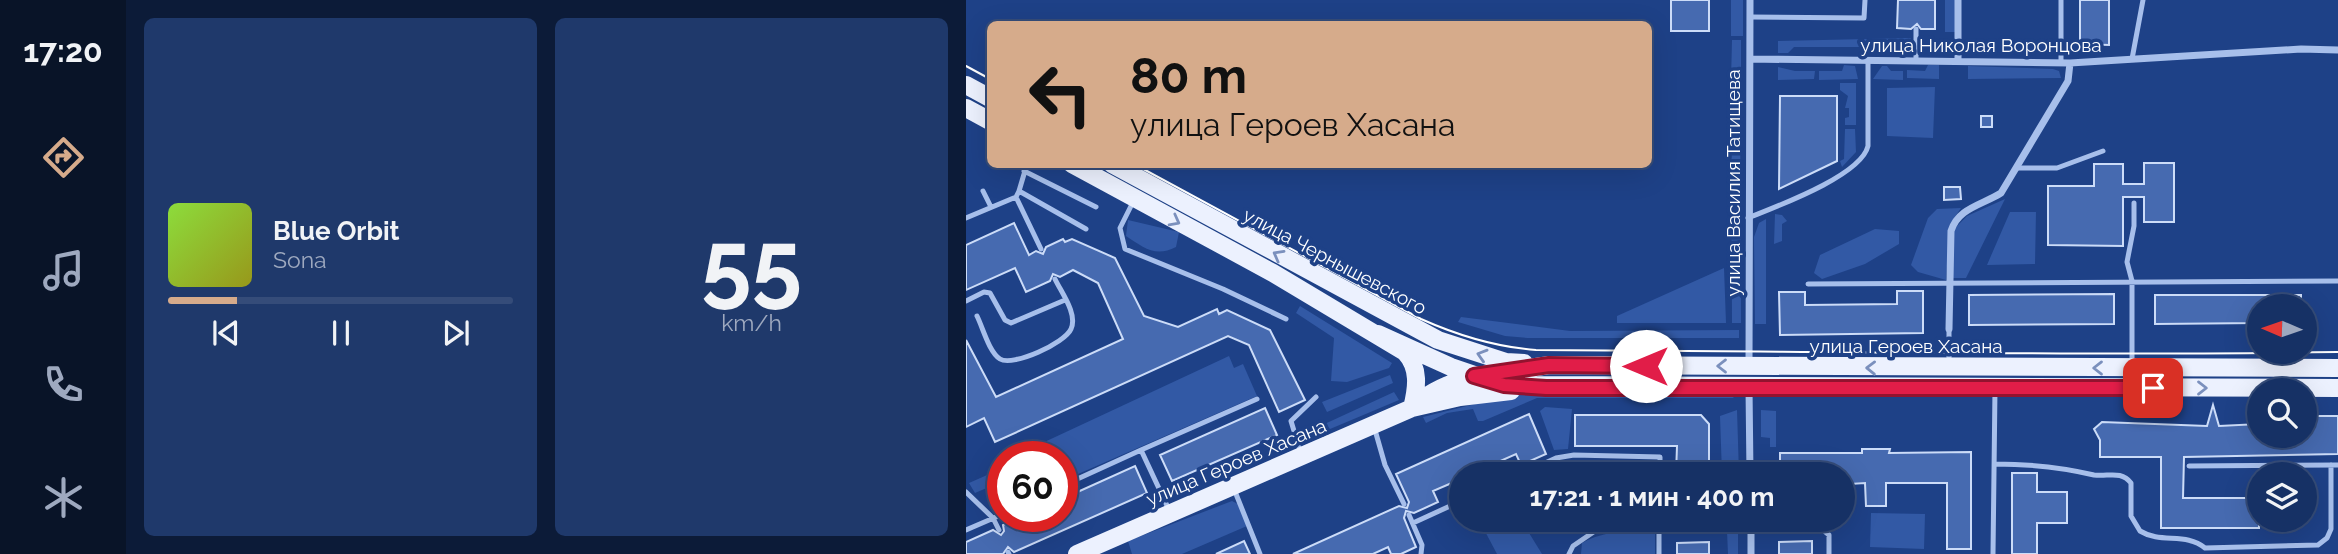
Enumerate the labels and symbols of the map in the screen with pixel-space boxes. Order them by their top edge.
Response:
street label: улица Николая Воронцова [1860,34,2102,56]
street label: улица Василия Татищева [1722,69,1744,297]
street label: улица Чернышевского [1240,203,1430,319]
one-way arrow [1167,212,1180,226]
one-way arrow [1273,250,1285,263]
north arrow [2247,294,2317,364]
position arrow [1609,329,1683,403]
street label: улица Героев Хасана [1809,335,2003,357]
one-way arrow [1476,348,1488,363]
one-way arrow [1716,358,1727,374]
pin [2123,358,2183,418]
one-way arrow [1865,360,1876,376]
one-way arrow [2093,360,2103,376]
one-way arrow [2198,380,2208,396]
street label: улица Героев Хасана [1143,414,1329,510]
speed limit sign: 60 [987,441,1078,532]

